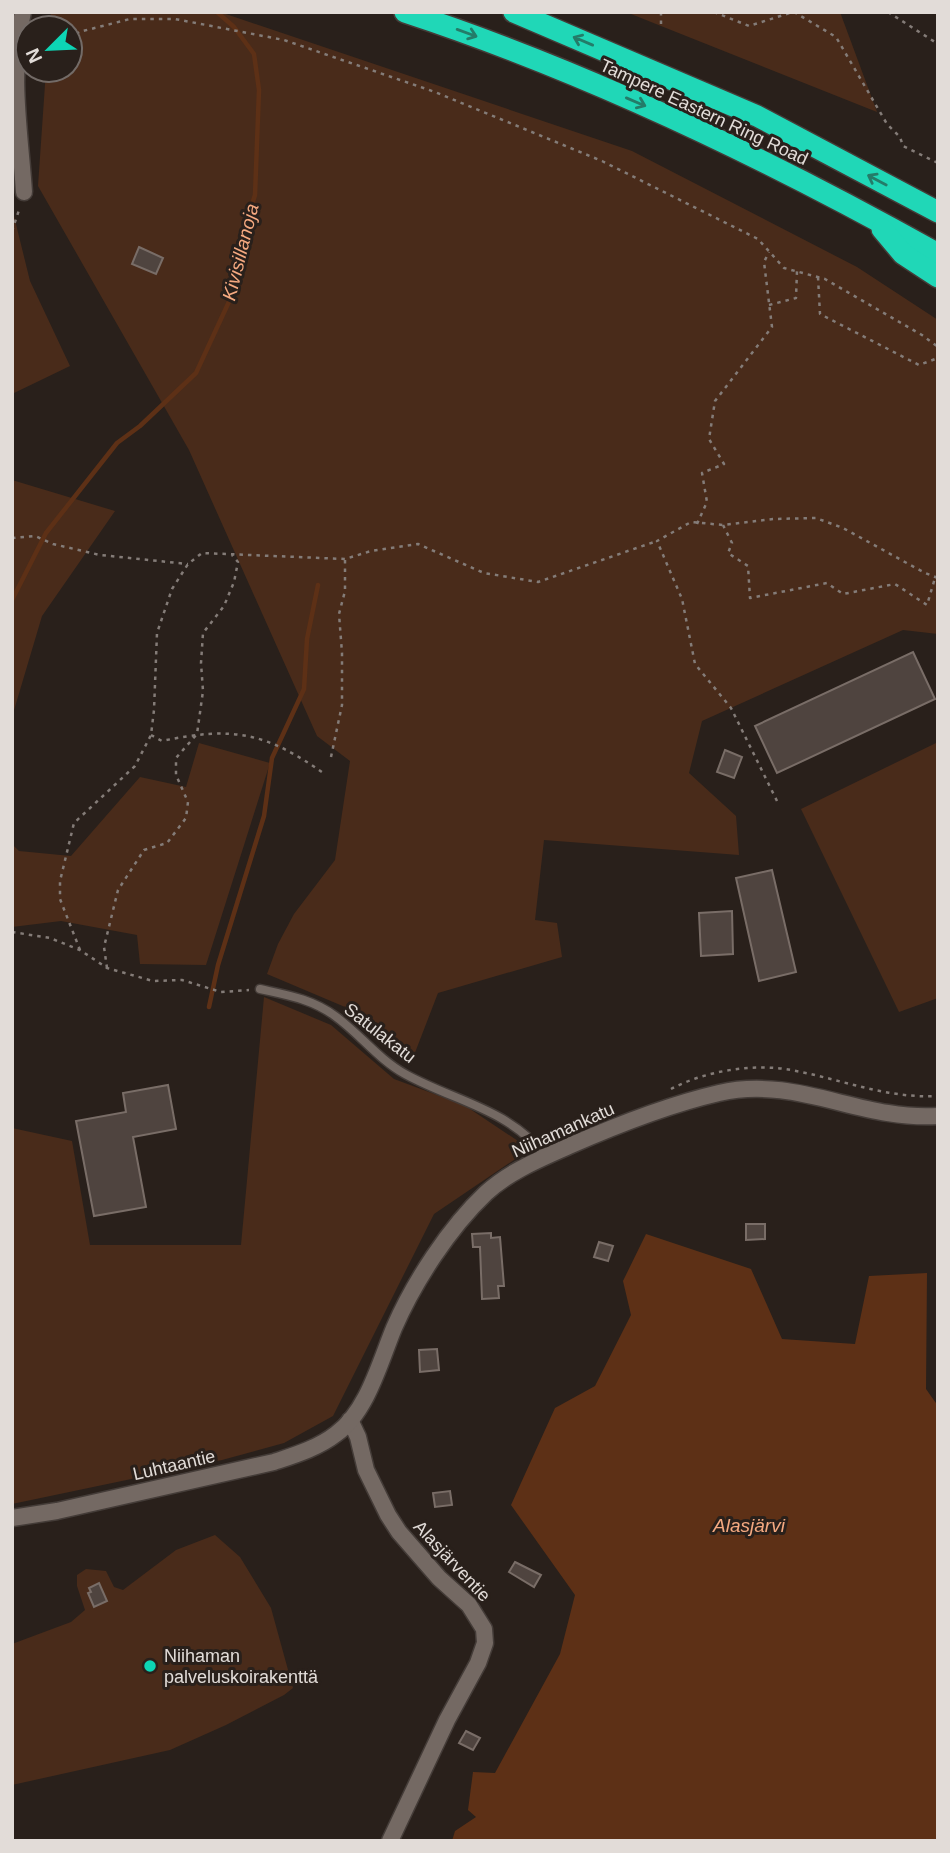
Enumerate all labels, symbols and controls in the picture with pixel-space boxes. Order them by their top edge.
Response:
north arrow [14,14,84,84]
one-way arrow [455,28,477,40]
one-way arrow [573,33,595,46]
text: N [22,45,46,66]
street label: Tampere Eastern Ring Road [597,55,811,169]
one-way arrow [625,96,646,109]
one-way arrow [868,173,888,187]
water label: Kivisillanoja [218,201,263,303]
street label: Satulakatu [340,999,420,1067]
street label: Niihamankatu [509,1098,617,1162]
street label: Luhtaantie [131,1446,217,1484]
water label: Alasjärvi [712,1515,786,1536]
street label: Alasjärventie [410,1516,494,1606]
place label: Niihaman palveluskoirakenttä [164,1646,319,1687]
marker: Niihaman palveluskoirakenttä [142,1658,158,1674]

